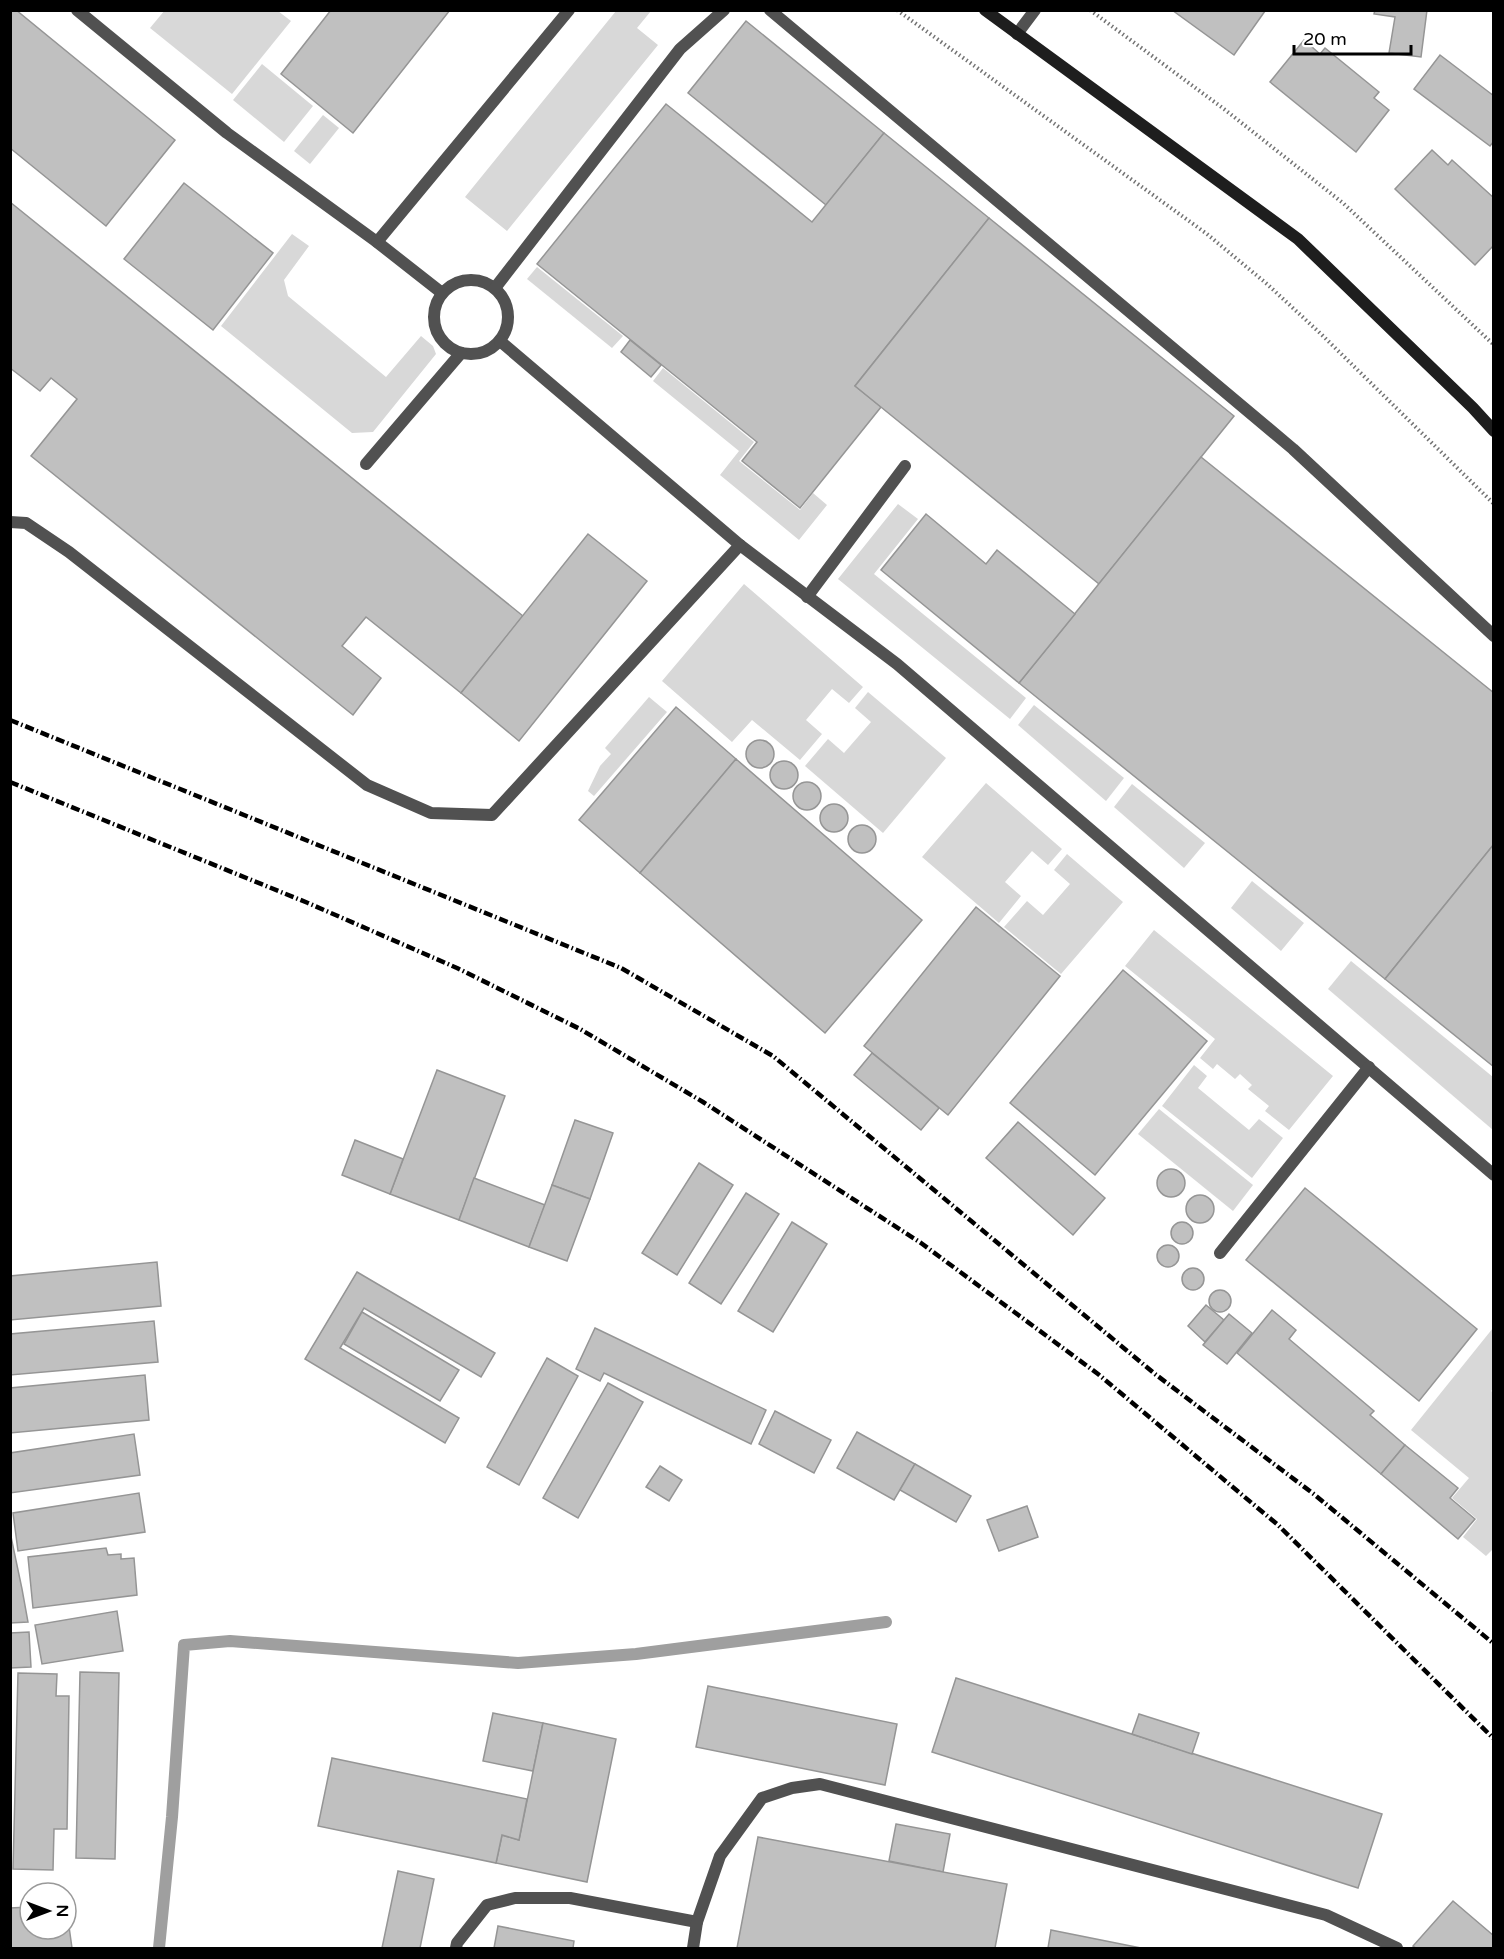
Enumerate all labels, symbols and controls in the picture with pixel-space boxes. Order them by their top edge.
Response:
scale bar [1294,18,1411,56]
text: 20 m [1303,28,1347,50]
north arrow [18,1881,78,1941]
text: N [52,1905,72,1917]

